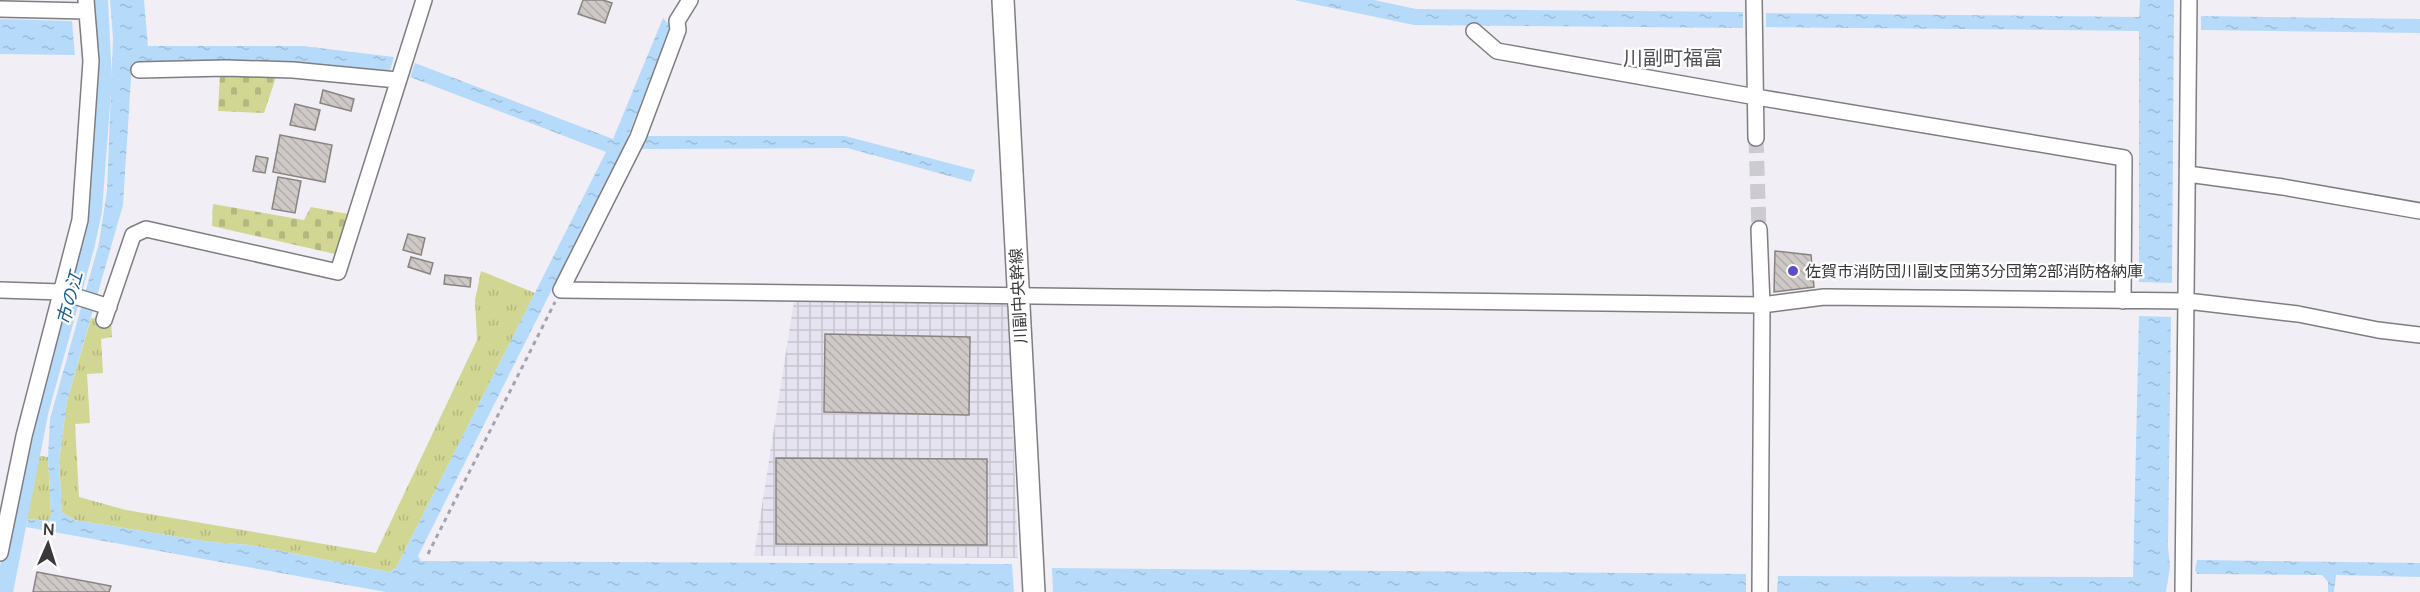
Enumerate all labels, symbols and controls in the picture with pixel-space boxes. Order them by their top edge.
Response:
district label: 川副町福富 [1623,44,1723,71]
street label: 川副中央幹線 [1005,247,1031,345]
place label: 佐賀市消防団川副支団第3分団第2部消防格納庫 [1805,260,2143,282]
marker: 佐賀市消防団川副支団第3分団第2部消防格納庫 [1786,264,1800,278]
water label: 市の江 [50,267,88,327]
north arrow [18,514,78,574]
text: N [42,518,55,540]

